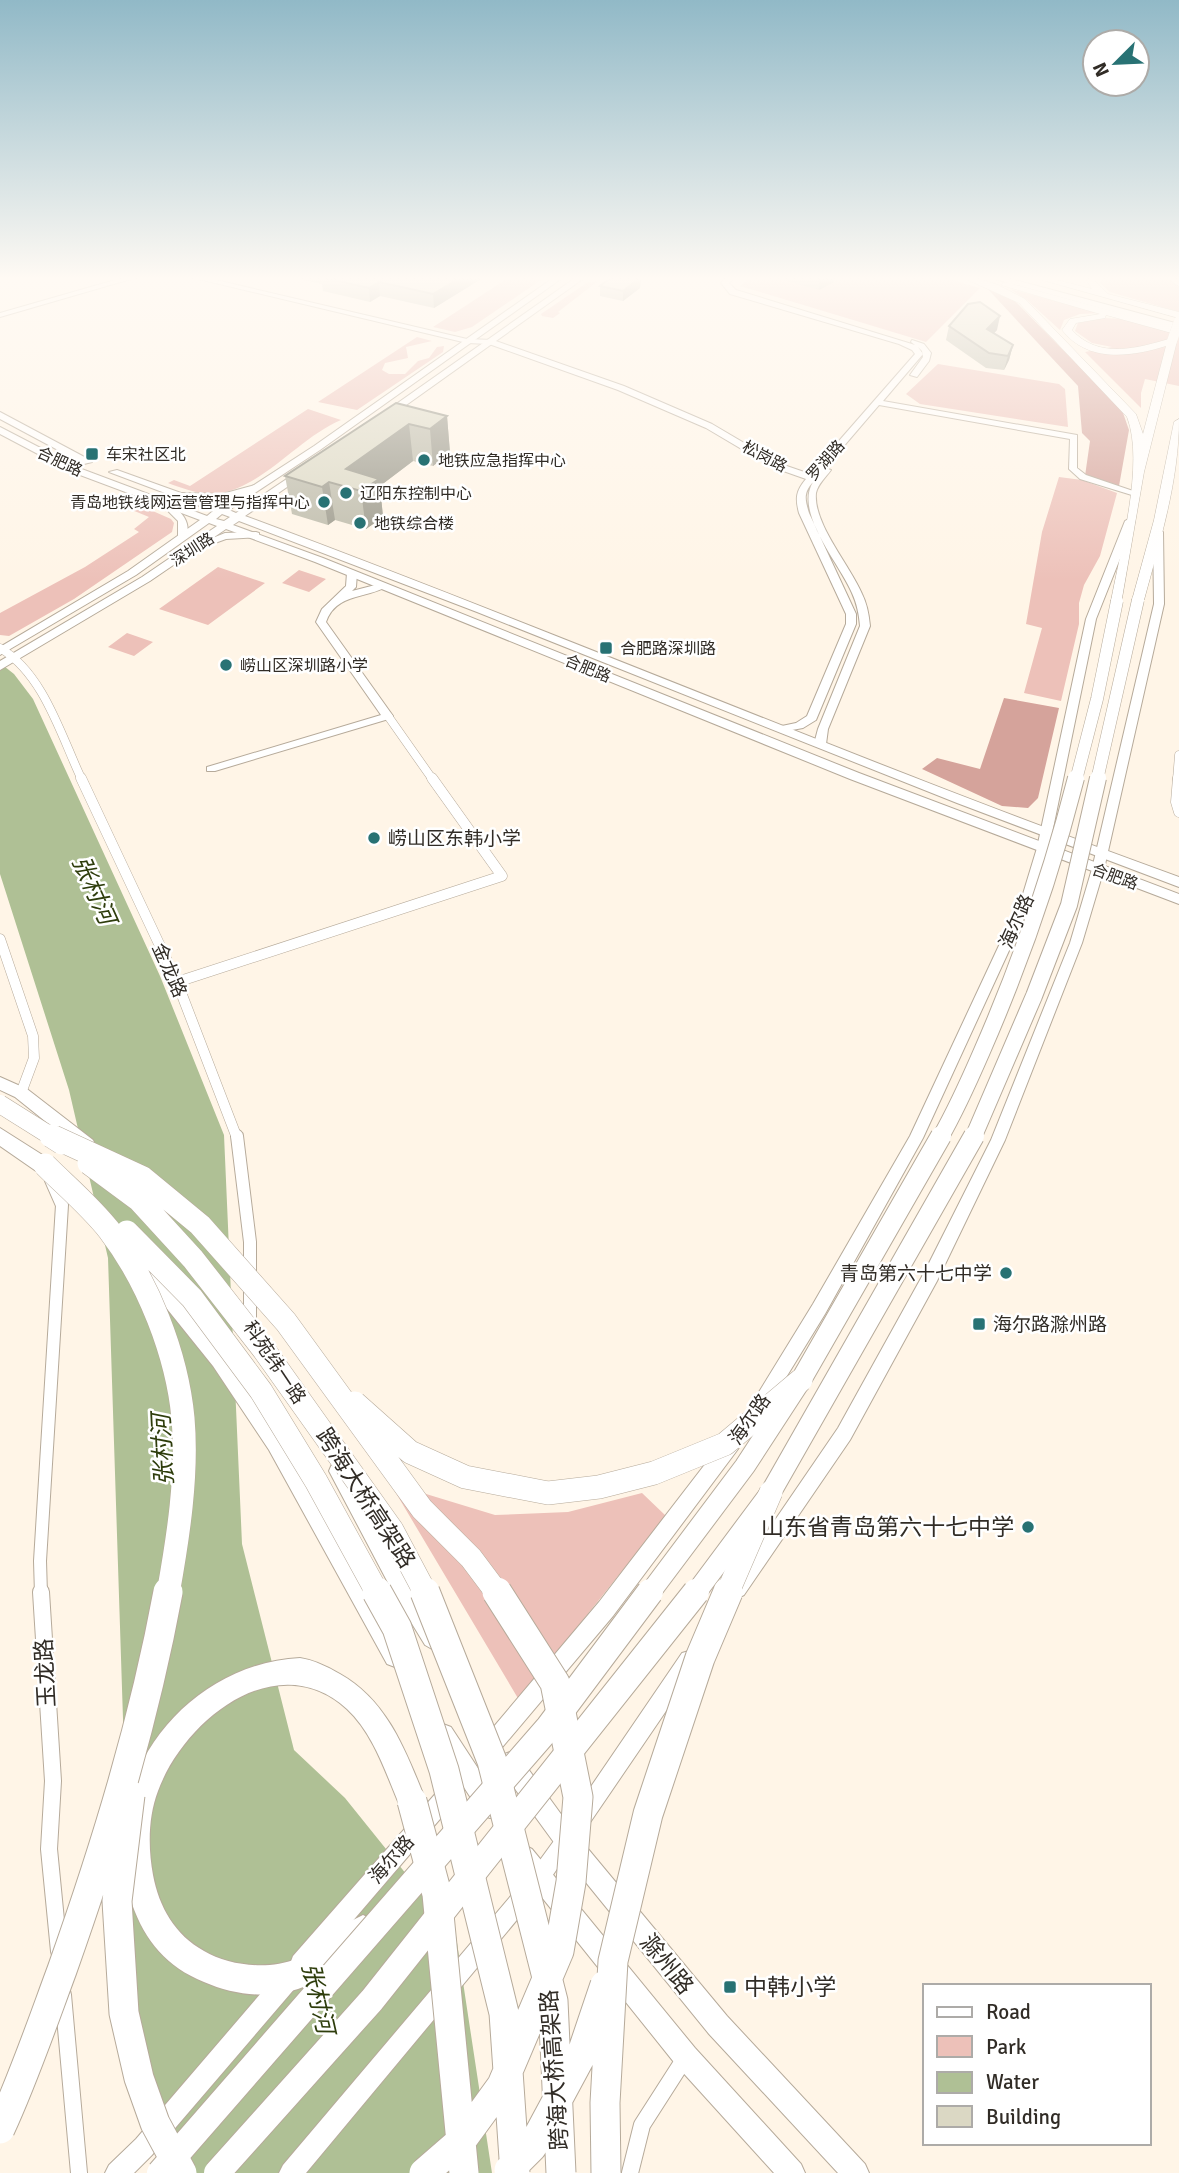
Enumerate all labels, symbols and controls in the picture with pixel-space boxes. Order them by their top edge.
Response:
north arrow [1081,28,1151,98]
text: N [1088,59,1115,80]
street label: 罗湖路 [802,436,849,485]
street label: 松岗路 [739,437,790,477]
street label: 合肥路 [34,443,86,481]
place label: 车宋社区北 [106,445,186,465]
marker: 车宋社区北 [84,446,100,462]
place label: 地铁应急指挥中心 [438,451,566,471]
marker: 地铁应急指挥中心 [416,452,432,468]
place label: 辽阳东控制中心 [360,484,472,504]
marker: 辽阳东控制中心 [338,485,354,501]
place label: 青岛地铁线网运营管理与指挥中心 [70,493,310,513]
marker: 青岛地铁线网运营管理与指挥中心 [316,494,332,510]
place label: 地铁综合楼 [374,514,454,534]
marker: 地铁综合楼 [352,515,368,531]
street label: 深圳路 [167,528,218,571]
place label: 合肥路深圳路 [620,639,716,659]
marker: 合肥路深圳路 [598,640,614,656]
street label: 合肥路 [562,651,614,687]
place label: 崂山区深圳路小学 [240,656,368,676]
marker: 崂山区深圳路小学 [218,657,234,673]
place label: 崂山区东韩小学 [388,827,521,851]
marker: 崂山区东韩小学 [366,830,382,846]
water label: 张村河 [66,851,124,933]
street label: 合肥路 [1089,859,1141,895]
street label: 海尔路 [994,890,1039,952]
street label: 金龙路 [147,939,192,1001]
place label: 青岛第六十七中学 [840,1262,992,1286]
marker: 青岛第六十七中学 [998,1265,1014,1281]
place label: 海尔路滁州路 [993,1313,1107,1337]
street label: 科苑纬一路 [238,1316,311,1409]
marker: 海尔路滁州路 [971,1316,987,1332]
street label: 海尔路 [724,1389,776,1450]
water label: 张村河 [146,1409,180,1487]
street label: 跨海大桥高架路 [310,1423,422,1574]
place label: 山东省青岛第六十七中学 [761,1513,1014,1542]
marker: 山东省青岛第六十七中学 [1020,1519,1036,1535]
street label: 玉龙路 [29,1638,62,1708]
street label: 海尔路 [364,1830,420,1889]
street label: 滁州路 [634,1928,700,2000]
water label: 张村河 [295,1960,342,2040]
place label: 中韩小学 [744,1973,836,2002]
marker: 中韩小学 [722,1979,738,1995]
legend [923,1984,1151,2145]
street label: 跨海大桥高架路 [534,1989,575,2151]
text: Road [986,1999,1031,2025]
text: Park [986,2034,1027,2060]
text: Water [986,2069,1039,2095]
text: Building [986,2104,1061,2130]

